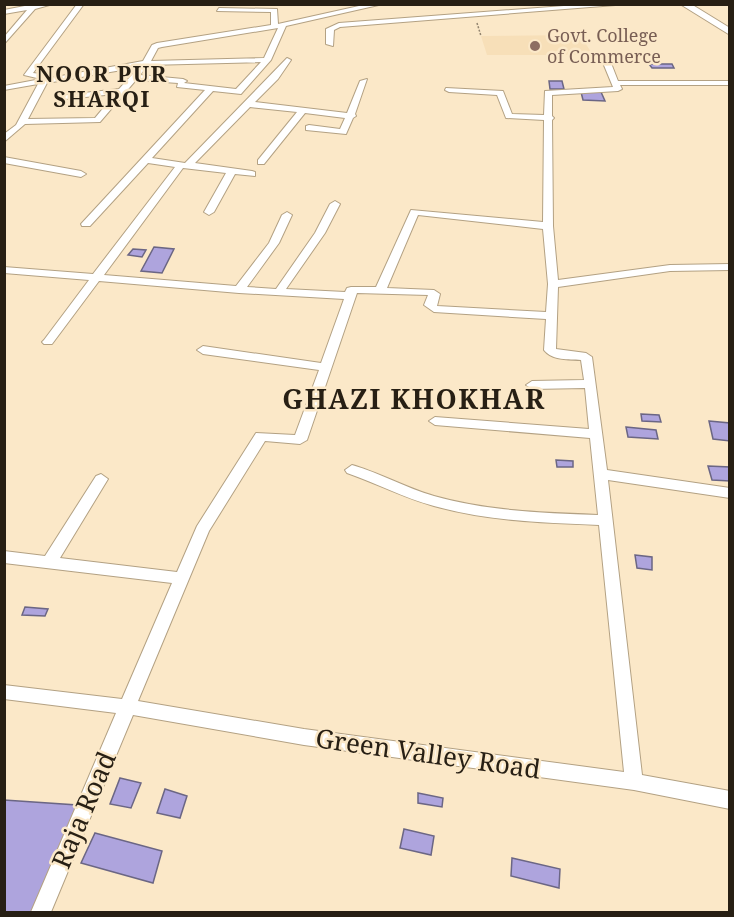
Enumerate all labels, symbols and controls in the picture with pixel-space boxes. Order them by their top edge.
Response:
place label: Govt. College of Commerce [547,23,661,68]
marker: Govt. College of Commerce [528,39,542,53]
district label: NOOR PUR SHARQI [36,58,168,113]
district label: GHAZI KHOKHAR [282,380,546,417]
street label: Green Valley Road [313,719,543,787]
street label: Raja Road [42,746,124,874]

